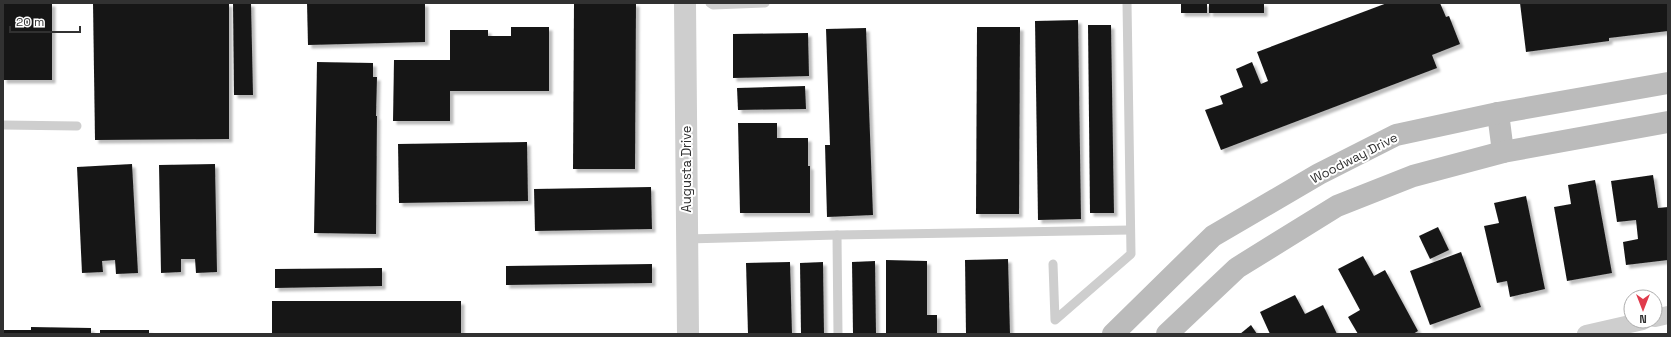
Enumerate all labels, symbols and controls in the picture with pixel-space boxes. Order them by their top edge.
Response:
scale bar [10,8,80,34]
text: 20 m [16,14,44,30]
street label: Augusta Drive [678,125,695,213]
street label: Woodway Drive [1308,129,1400,187]
north arrow [1623,289,1663,329]
text: N [1639,312,1647,326]

